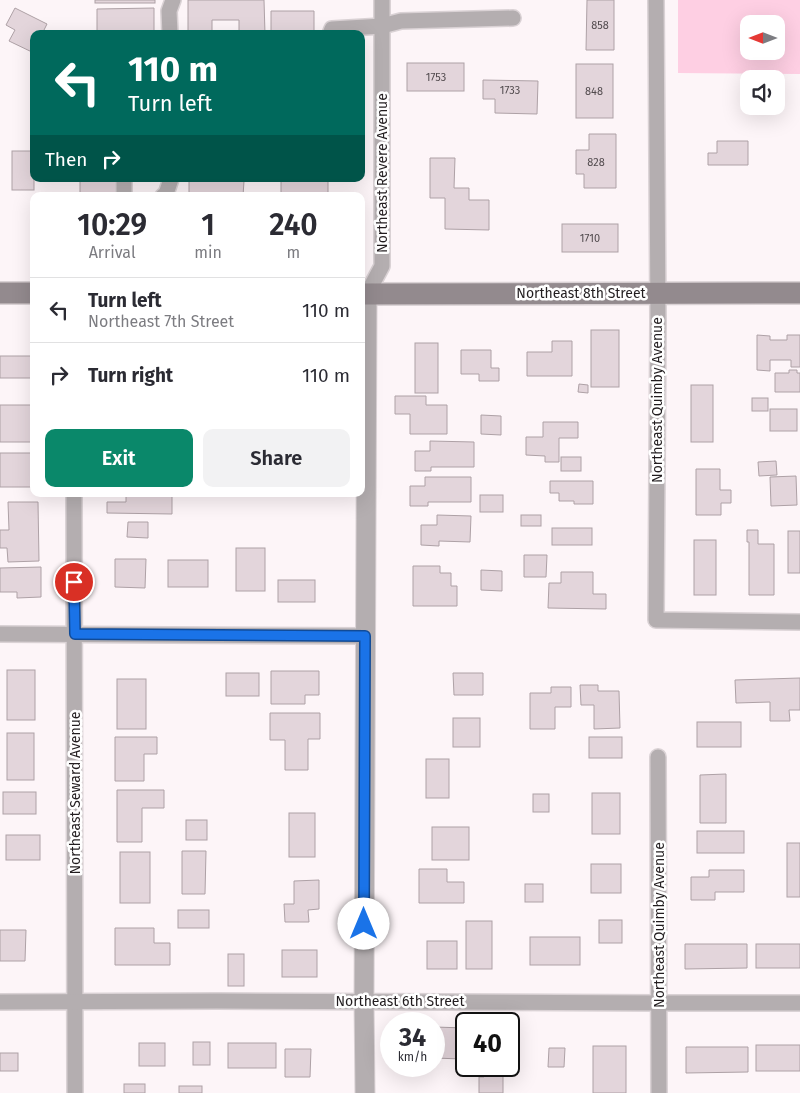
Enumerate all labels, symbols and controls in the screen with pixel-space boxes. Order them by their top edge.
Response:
north arrow [740,15,785,60]
map controls [740,15,785,115]
house number: 858 [591,19,609,32]
text: 110 m [128,48,218,90]
icon: left [45,50,110,115]
button: sound [740,70,785,115]
house number: 1753 [426,71,446,84]
house number: 1733 [500,84,520,97]
house number: 848 [585,85,603,98]
text: Turn left [128,90,212,117]
street label: Northeast Revere Avenue [374,93,391,253]
icon: right [97,145,125,173]
text: Then [45,148,87,171]
house number: 828 [587,156,605,169]
text: 10:29 [77,207,147,243]
text: 1 [201,207,215,243]
text: 240 [269,207,318,243]
house number: 1710 [580,232,600,245]
text: Arrival [89,243,136,262]
text: min [194,243,222,262]
text: m [287,243,300,262]
street label: Northeast 8th Street [516,285,647,302]
text: Turn left [88,289,162,312]
icon: left [45,296,73,324]
text: 110 m [302,299,350,322]
text: Northeast 7th Street [88,312,234,331]
street label: Northeast Quimby Avenue [649,317,666,483]
icon: right [45,361,73,389]
text: Turn right [88,364,173,387]
text: 110 m [302,364,350,387]
button: Exit [45,429,193,487]
button: Share [203,429,350,487]
pin [53,561,95,603]
icon: arrive [60,568,88,596]
street label: Northeast Seward Avenue [67,712,84,874]
street label: Northeast Quimby Avenue [651,842,668,1008]
position arrow [337,897,389,949]
street label: Northeast 6th Street [335,993,465,1010]
speed limit sign: 40 [455,1012,520,1077]
text: 34 [399,1023,426,1053]
text: km/h [398,1050,427,1064]

